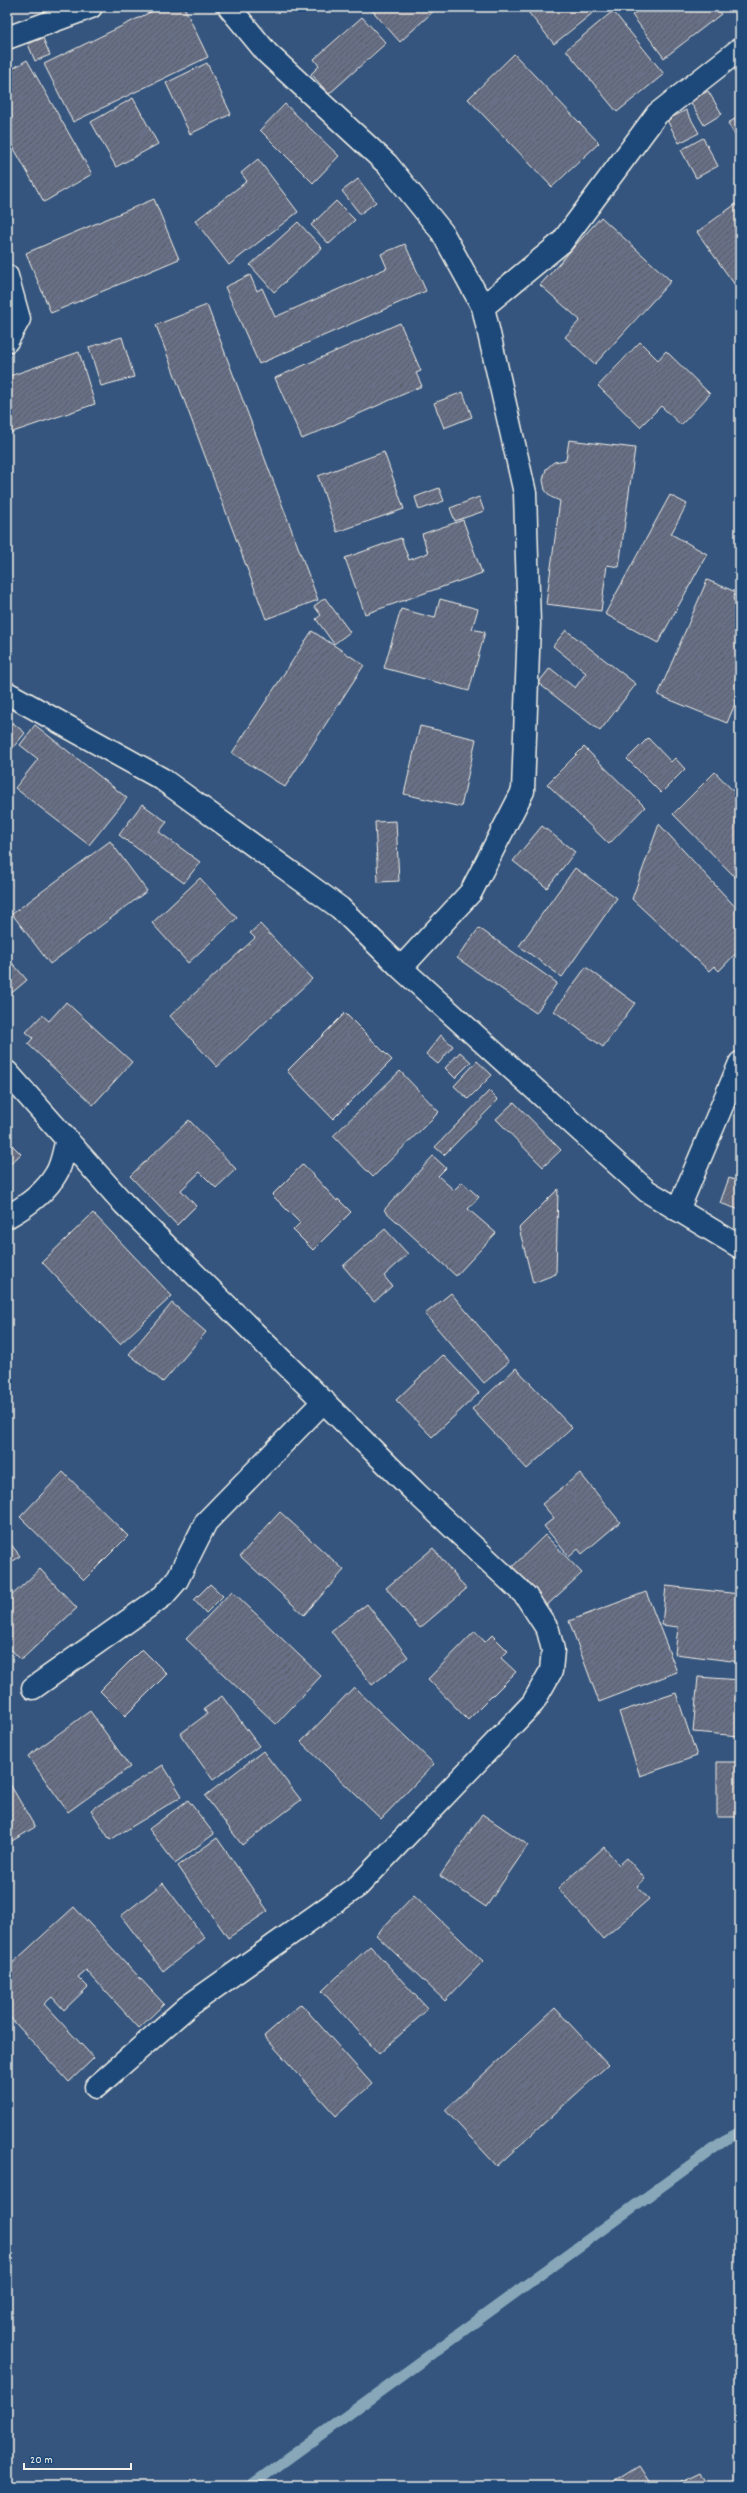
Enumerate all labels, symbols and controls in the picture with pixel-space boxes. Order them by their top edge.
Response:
scale bar [24,2445,131,2471]
text: 20 m [30,2452,53,2469]

